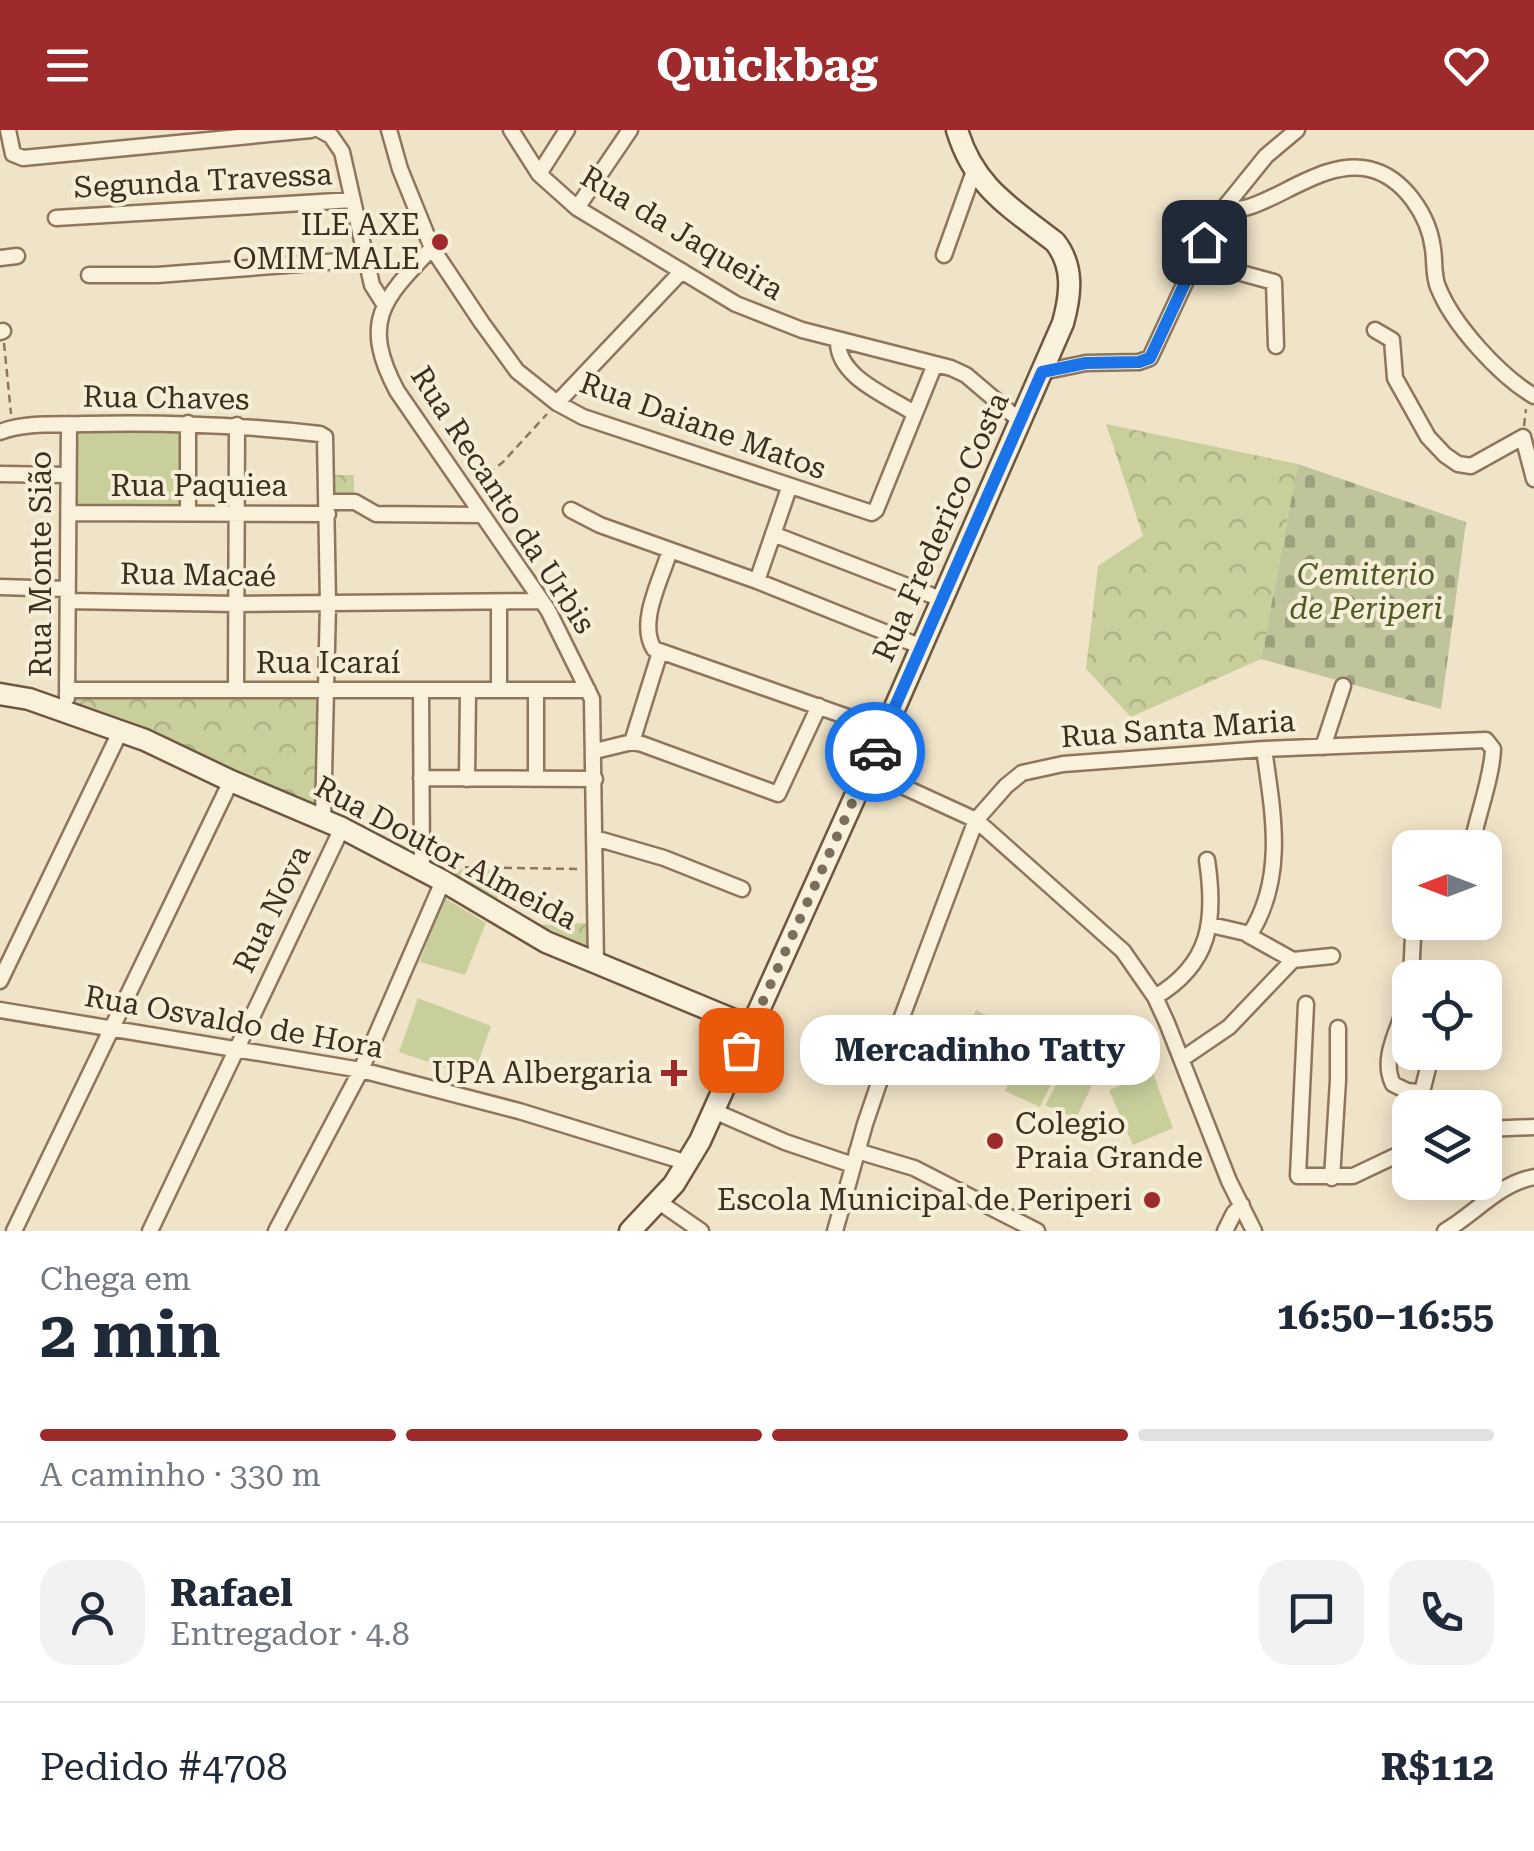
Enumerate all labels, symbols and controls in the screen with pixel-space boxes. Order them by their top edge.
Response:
icon: menu [40,38,95,93]
icon: heart [1439,38,1494,93]
text: Quickbag [656,39,878,92]
street label: Segunda Travessa [73,156,333,205]
street label: Rua da Jaqueira [575,158,790,307]
pin [1162,200,1247,285]
place label: ILE AXE OMIM MALE [233,207,420,276]
icon: home [1177,215,1232,270]
marker: ILE AXE OMIM MALE [429,231,451,253]
street label: Rua Recanto da Urbis [404,360,603,640]
street label: Rua Daiane Matos [575,365,831,486]
street label: Rua Chaves [82,379,250,416]
street label: Rua Frederico Costa [865,387,1016,667]
street label: Rua Monte Sião [23,451,58,677]
street label: Rua Paquiea [110,468,288,503]
street label: Rua Macaé [120,556,276,593]
park label: Cemiterio de Periperi [1289,557,1443,626]
street label: Rua Icaraí [256,645,400,680]
courier [825,702,925,802]
street label: Rua Santa Maria [1060,703,1296,754]
icon: car [848,725,903,780]
street label: Rua Doutor Almeida [309,769,583,937]
north arrow [1392,830,1502,940]
map controls [1392,830,1502,1200]
street label: Rua Nova [226,839,317,978]
button: locate [1392,960,1502,1070]
street label: Rua Osvaldo de Hora [82,978,386,1065]
pin [699,1008,784,1093]
callout: Mercadinho Tatty [801,1015,1161,1085]
icon: bag [714,1023,769,1078]
text: Mercadinho Tatty [835,1031,1125,1069]
place label: UPA Albergaria [432,1055,652,1090]
marker: UPA Albergaria [661,1060,687,1086]
button: layers [1392,1090,1502,1200]
place label: Colegio Praia Grande [1015,1106,1203,1175]
marker: Colegio Praia Grande [984,1130,1006,1152]
place label: Escola Municipal de Periperi [717,1182,1132,1217]
marker: Escola Municipal de Periperi [1141,1189,1163,1211]
text: Chega em [40,1260,191,1298]
text: 16:50–16:55 [1277,1294,1494,1338]
text: 2 min [40,1297,221,1373]
text: A caminho · 330 m [40,1456,321,1494]
button: person [40,1560,145,1665]
button: chat [1259,1560,1364,1665]
button: phone [1389,1560,1494,1665]
text: Rafael [170,1571,293,1615]
text: Entregador · 4.8 [170,1615,410,1653]
text: Pedido #4708 [40,1745,287,1789]
text: R$112 [1381,1745,1494,1789]

